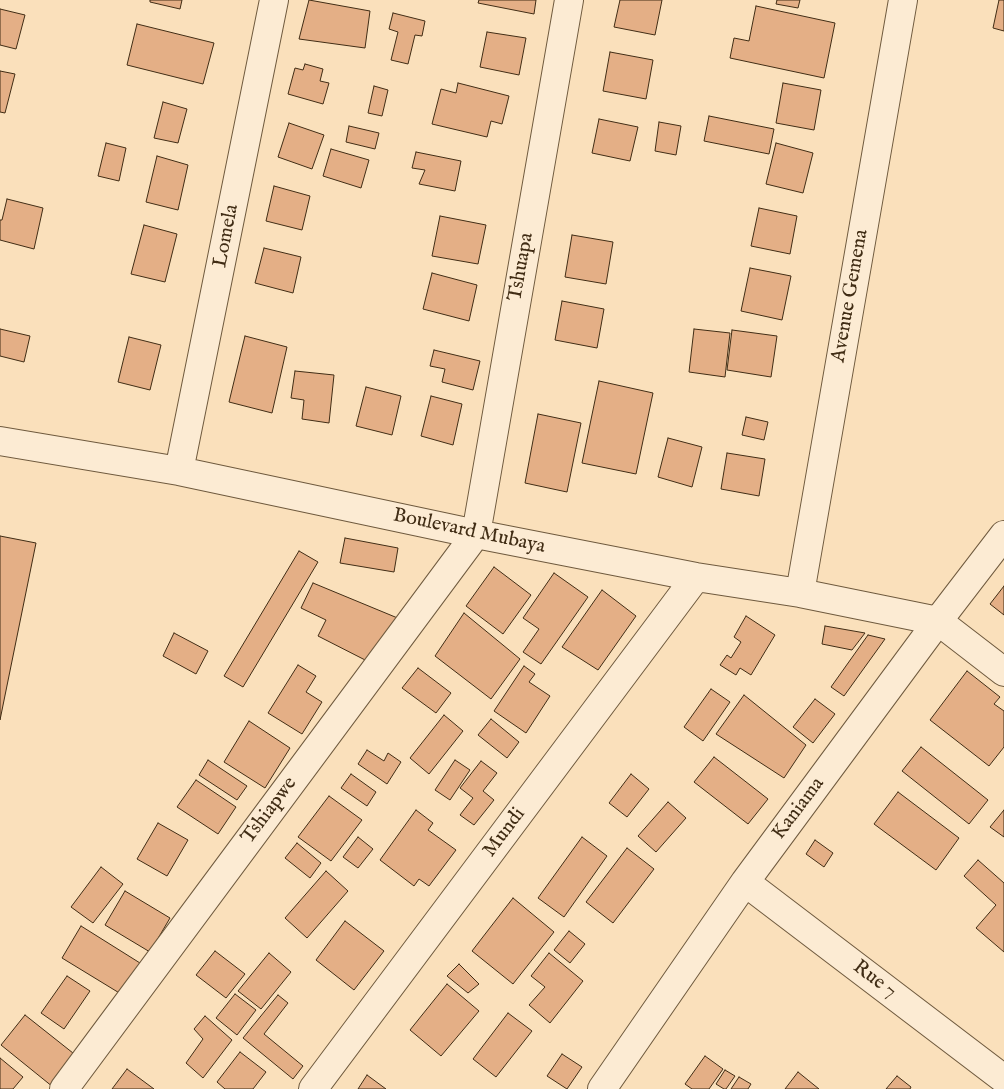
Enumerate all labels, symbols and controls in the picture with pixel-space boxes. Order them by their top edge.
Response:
street label: Lomela [209,202,245,270]
street label: Avenue Gemena [828,228,874,364]
street label: Tshuapa [504,231,540,303]
street label: Boulevard Mubaya [391,504,547,560]
street label: Tshiapwe [237,773,303,849]
street label: Kaniama [768,773,830,845]
street label: Mundi [479,804,531,862]
street label: Rue 7 [847,956,901,1004]

